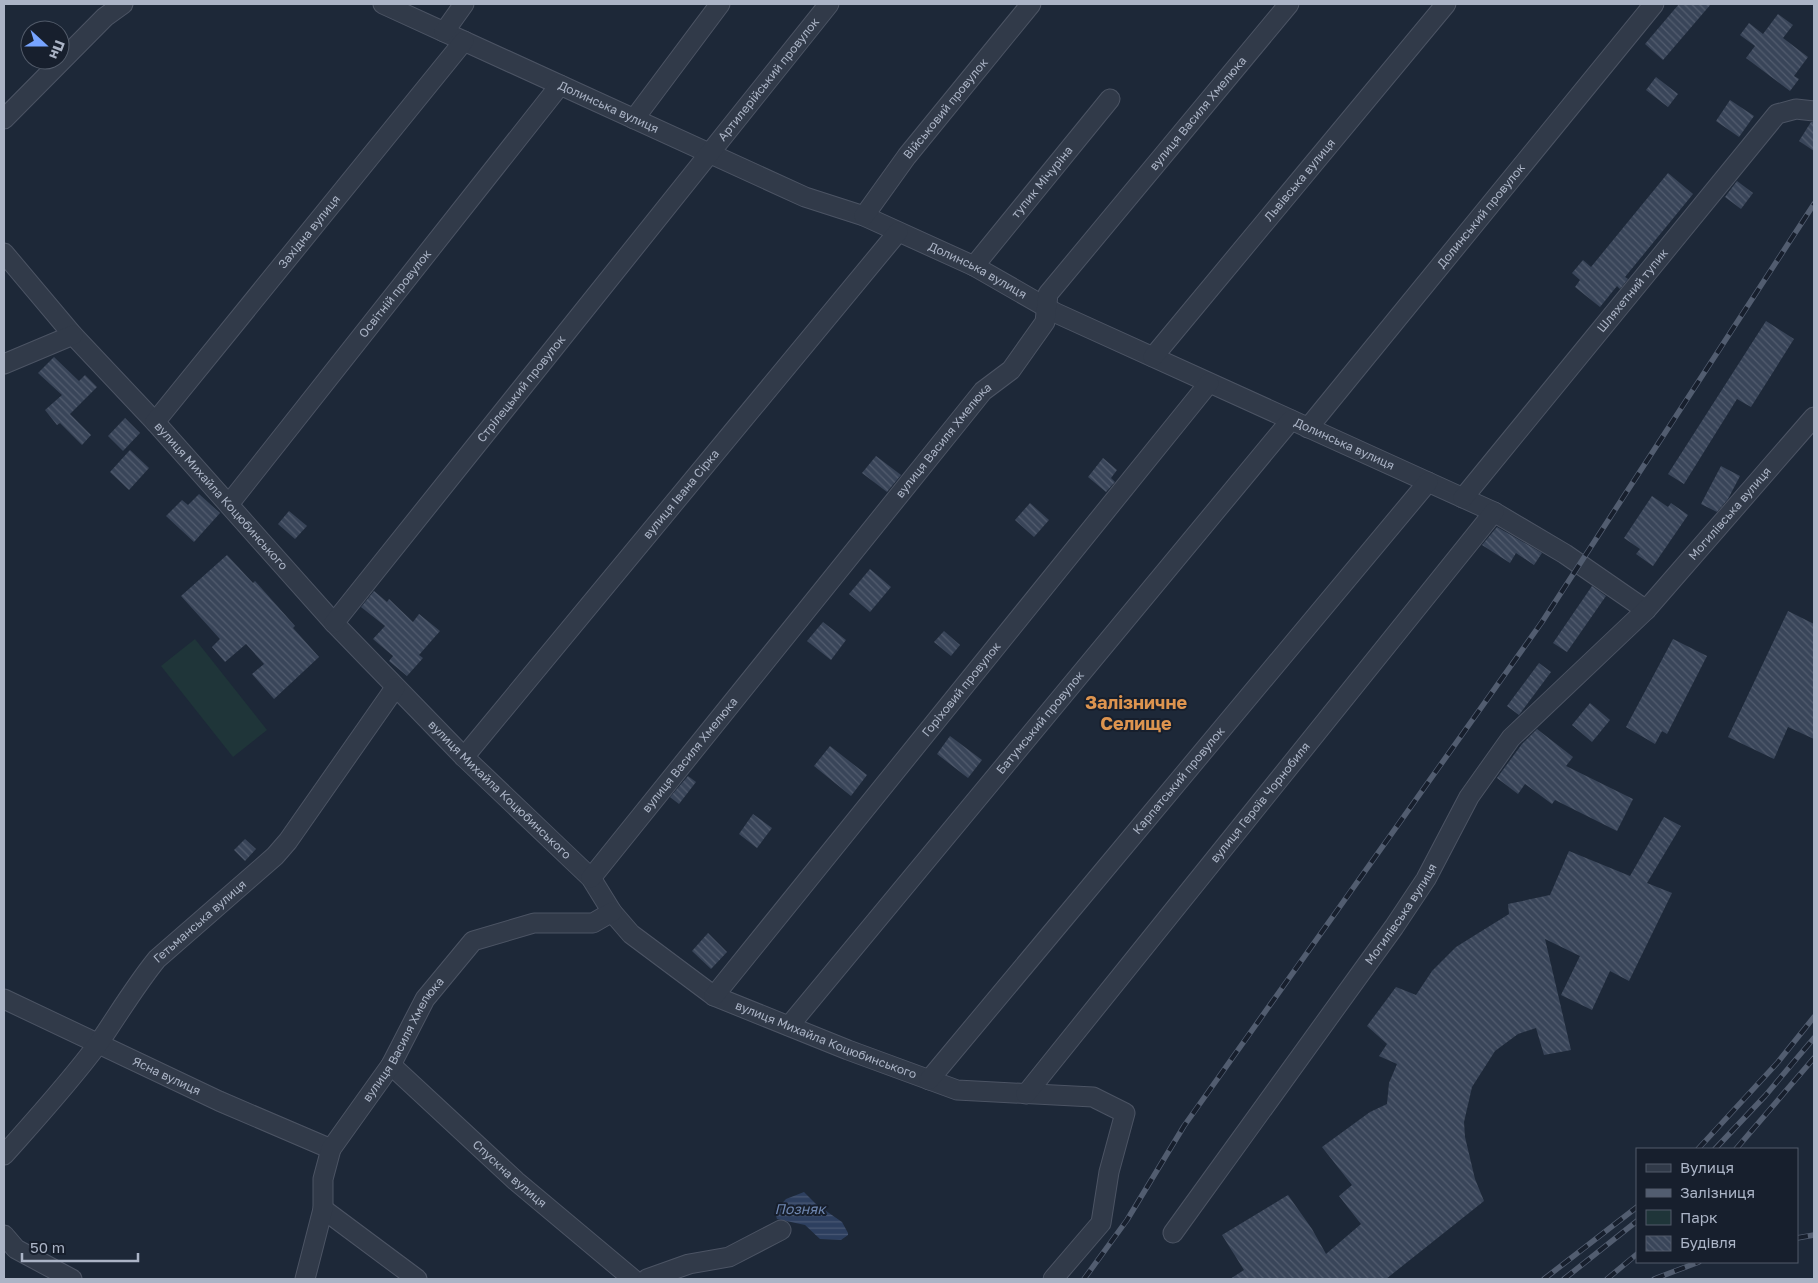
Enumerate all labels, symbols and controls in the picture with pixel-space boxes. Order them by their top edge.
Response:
street label: Артилерійський провулок [714,14,822,144]
north arrow [20,20,70,70]
text: Пн [46,38,69,62]
street label: вулиця Василя Хмелюка [1146,53,1249,173]
street label: Військовий провулок [900,55,991,162]
street label: Долинська вулиця [556,77,661,136]
street label: Львівська вулиця [1261,135,1338,224]
street label: тупик Мічуріна [1008,143,1076,221]
street label: Долинський провулок [1434,160,1528,271]
street label: Західна вулиця [275,192,343,271]
street label: Долинська вулиця [926,238,1030,302]
street label: Шляхетний тупик [1594,245,1671,335]
street label: Освітній провулок [355,246,434,340]
street label: Стрілецький провулок [474,332,568,445]
street label: вулиця Василя Хмелюка [892,379,994,501]
street label: Долинська вулиця [1292,414,1397,473]
street label: вулиця Михайла Коцюбинського [152,419,291,573]
street label: вулиця Івана Сірка [640,446,722,542]
street label: Могилівська вулиця [1685,464,1774,563]
street label: Горіховий провулок [918,639,1004,739]
street label: Батумський провулок [993,668,1087,777]
district label: Залізничне Селище [1085,691,1187,734]
street label: вулиця Василя Хмелюка [639,694,741,815]
street label: вулиця Михайла Коцюбинського [425,717,575,862]
street label: Карпатський провулок [1129,723,1228,837]
street label: вулиця Героїв Чорнобиля [1207,739,1313,865]
street label: Могилівська вулиця [1361,861,1440,967]
street label: Гетьманська вулиця [150,877,249,966]
street label: вулиця Василя Хмелюка [359,974,447,1104]
street label: вулиця Михайла Коцюбинського [733,997,919,1082]
street label: Ясна вулиця [130,1053,203,1098]
street label: Спускна вулиця [470,1137,550,1211]
legend [1636,1148,1798,1263]
text: Вулиця [1680,1158,1734,1176]
text: Залізниця [1680,1183,1755,1201]
water label: Позняк [775,1200,827,1217]
text: Парк [1680,1208,1718,1226]
scale bar [22,1230,139,1262]
text: Будівля [1680,1233,1736,1251]
text: 50 m [30,1238,65,1256]

